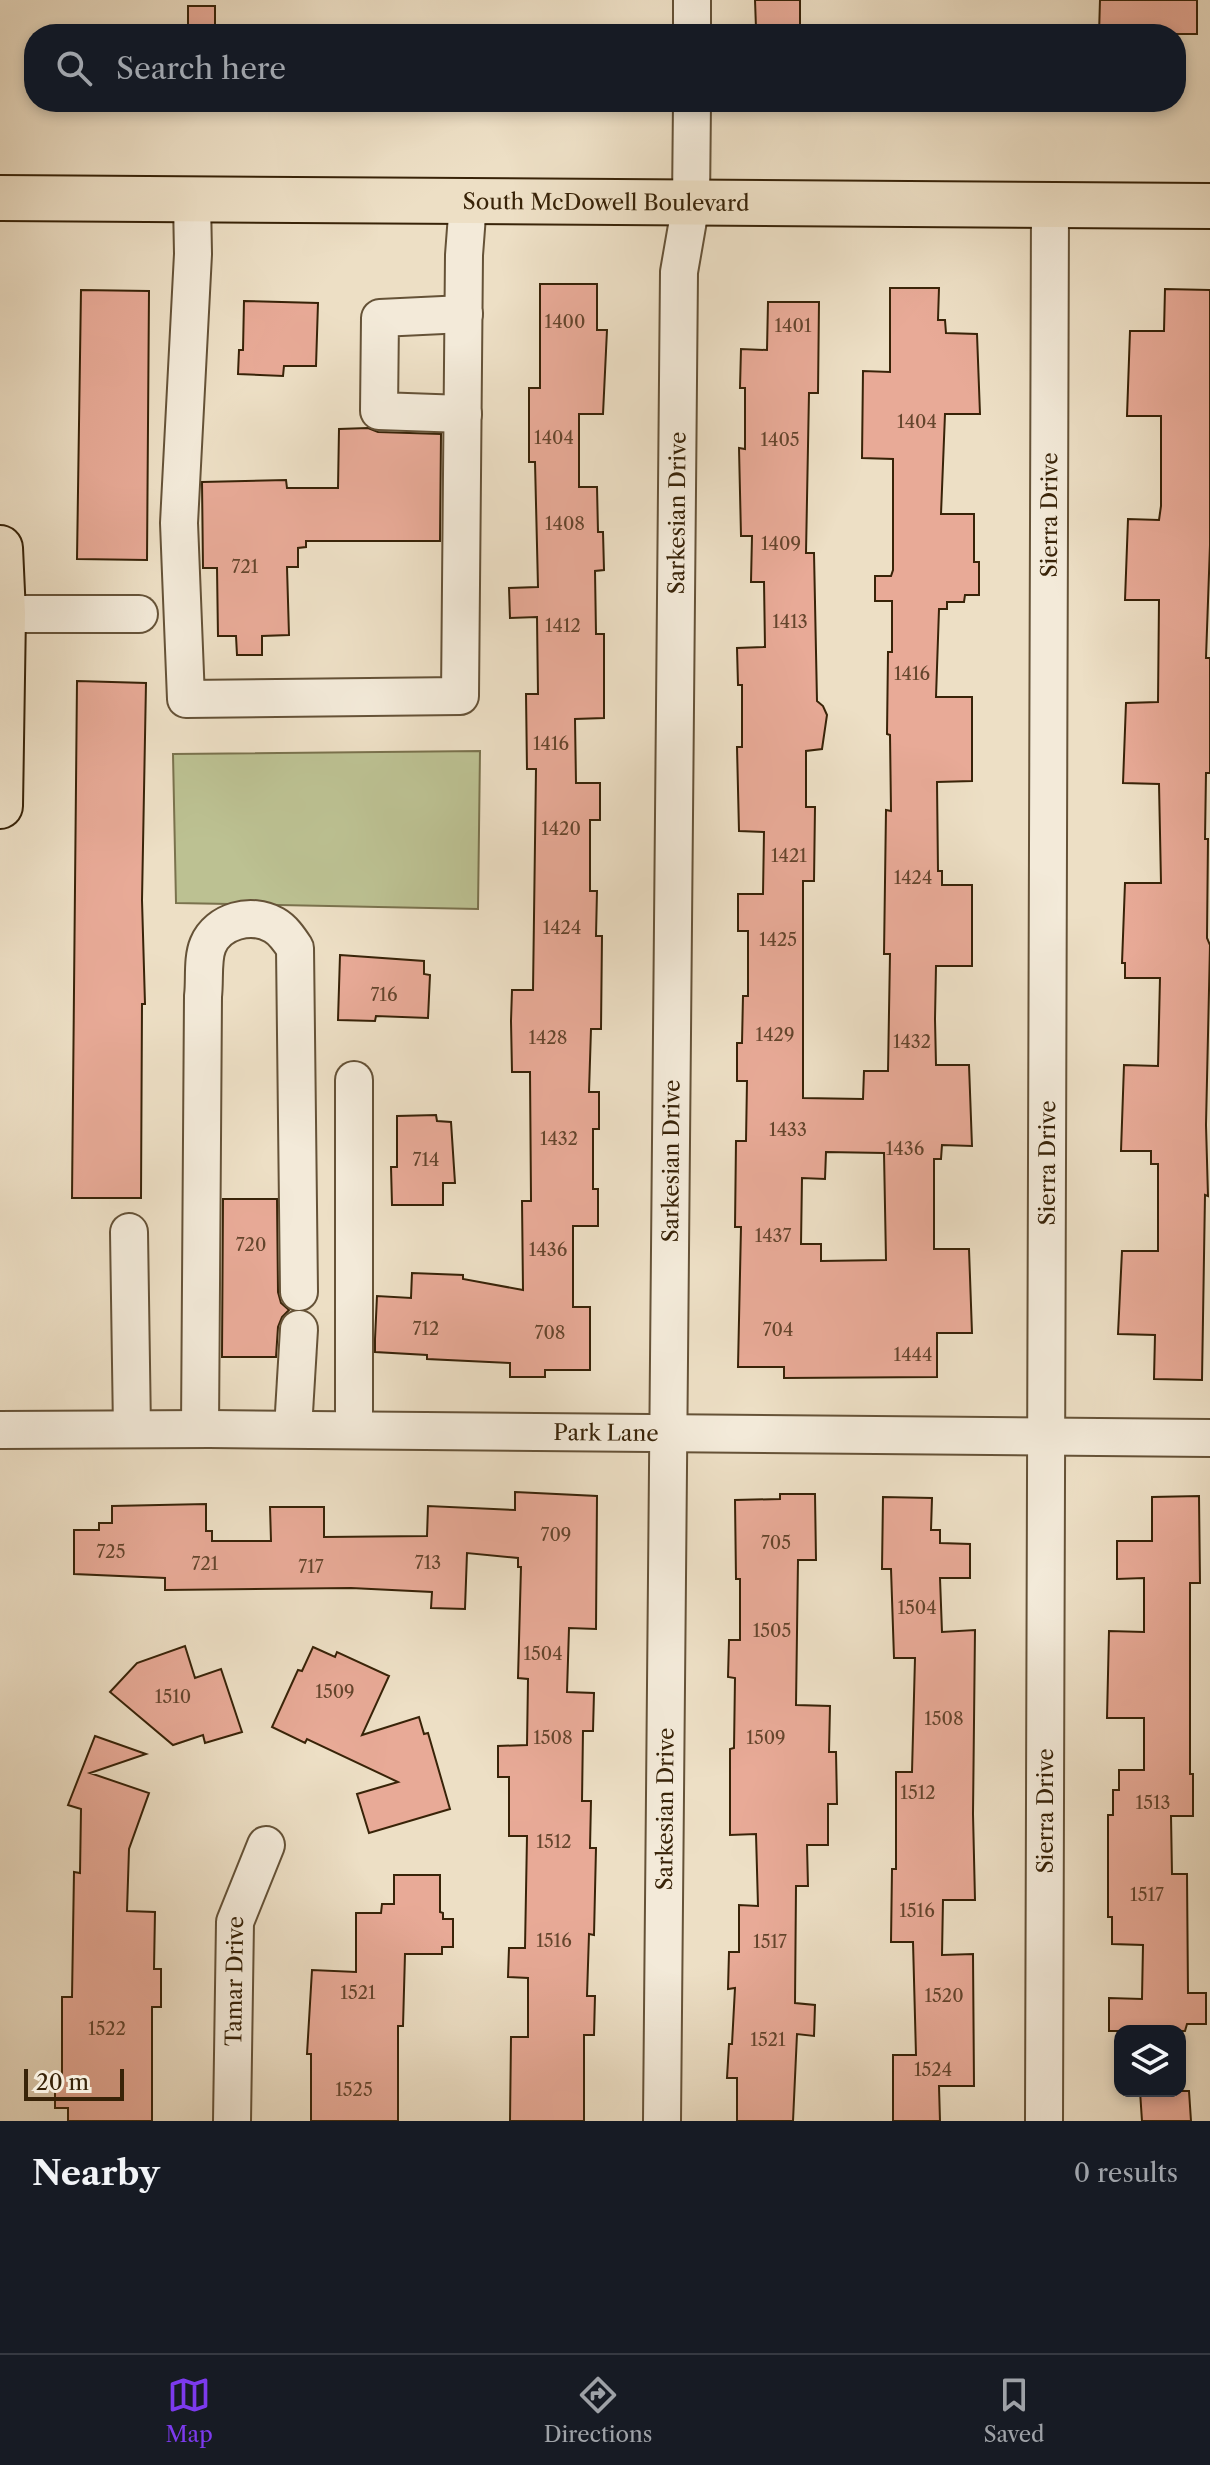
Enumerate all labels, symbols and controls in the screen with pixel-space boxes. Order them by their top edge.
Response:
search box [24,24,1186,112]
icon: search [52,46,96,90]
text: Search here [116,50,286,87]
street label: South McDowell Boulevard [463,188,749,216]
house number: 1400 [545,311,585,333]
house number: 1401 [775,315,812,337]
house number: 1404 [897,411,937,433]
house number: 1404 [534,427,574,449]
house number: 1405 [760,429,800,451]
street label: Sarkesian Drive [663,431,691,595]
street label: Sierra Drive [1035,452,1063,578]
house number: 1408 [545,513,585,535]
house number: 1409 [761,533,801,555]
house number: 721 [232,556,259,578]
house number: 1413 [772,611,808,633]
house number: 1412 [545,615,581,637]
house number: 1416 [894,663,930,685]
house number: 1416 [533,733,569,755]
house number: 1420 [541,818,581,840]
house number: 1421 [771,845,807,867]
house number: 1424 [894,867,932,889]
house number: 1424 [543,917,581,939]
house number: 1425 [759,929,797,951]
house number: 716 [371,984,397,1006]
house number: 1429 [756,1024,794,1046]
house number: 1428 [529,1027,568,1049]
house number: 1432 [893,1031,931,1053]
street label: Sarkesian Drive [657,1079,685,1243]
street label: Sierra Drive [1033,1100,1061,1226]
house number: 1433 [769,1119,807,1141]
house number: 1432 [540,1128,578,1150]
house number: 1436 [886,1138,924,1160]
house number: 714 [413,1149,439,1171]
house number: 1437 [755,1225,792,1247]
house number: 720 [236,1234,266,1256]
house number: 1436 [529,1239,567,1261]
house number: 712 [413,1318,439,1340]
house number: 704 [763,1319,793,1341]
house number: 708 [535,1322,565,1344]
house number: 1444 [894,1344,932,1366]
street label: Park Lane [553,1419,659,1447]
house number: 709 [541,1524,571,1546]
house number: 705 [761,1532,791,1554]
house number: 725 [97,1541,126,1563]
house number: 713 [415,1552,441,1574]
house number: 721 [192,1553,219,1575]
house number: 717 [298,1556,324,1578]
house number: 1504 [897,1597,937,1619]
house number: 1505 [753,1620,791,1642]
house number: 1504 [523,1643,563,1665]
house number: 1509 [315,1681,355,1703]
house number: 1510 [155,1686,191,1708]
house number: 1508 [924,1708,964,1730]
house number: 1508 [533,1727,573,1749]
street label: Sarkesian Drive [651,1727,679,1891]
house number: 1509 [746,1727,786,1749]
street label: Sierra Drive [1031,1748,1059,1874]
house number: 1512 [900,1782,936,1804]
house number: 1513 [1136,1792,1170,1814]
house number: 1512 [536,1831,572,1853]
house number: 1517 [1130,1884,1164,1906]
house number: 1516 [899,1900,935,1922]
street label: Tamar Drive [220,1916,249,2046]
house number: 1516 [536,1930,572,1952]
house number: 1517 [753,1931,787,1953]
house number: 1521 [340,1982,376,2004]
house number: 1520 [924,1985,964,2007]
house number: 1522 [88,2018,126,2040]
map controls [1114,2025,1186,2097]
button: layers [1114,2025,1186,2097]
house number: 1521 [750,2029,786,2051]
house number: 1524 [914,2059,952,2081]
scale bar [24,2065,124,2101]
text: 20 m [36,2069,89,2096]
house number: 1525 [335,2079,373,2101]
text: Nearby [32,2152,160,2194]
text: 0 results [1074,2157,1178,2189]
tab: Map [165,2373,213,2448]
tab: Directions [544,2373,652,2448]
tab: Saved [983,2373,1044,2448]

